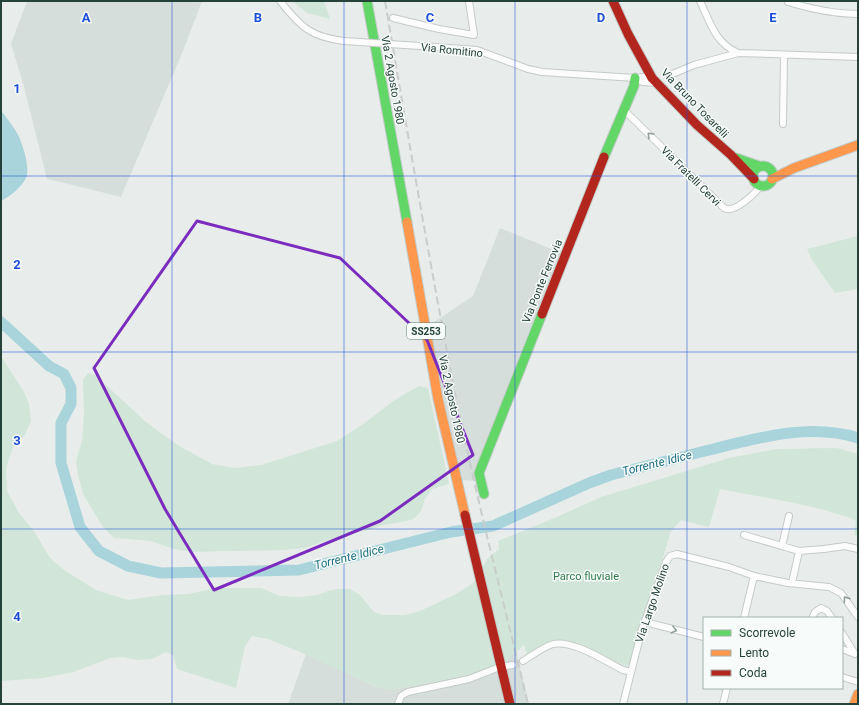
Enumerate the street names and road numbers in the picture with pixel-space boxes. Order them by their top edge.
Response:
street label: Via 2 Agosto 1980 [378,35,407,125]
street label: Via Romitino [420,41,484,60]
street label: Via Bruno Tosarelli [658,66,731,141]
street label: Via Fratelli Cervi [658,144,723,209]
street label: Via Ponte Ferrovia [520,237,565,325]
road number: SS253 [407,323,445,339]
street label: Via 2 Agosto 1980 [436,354,467,444]
street label: Via Largo Molino [633,562,672,644]

